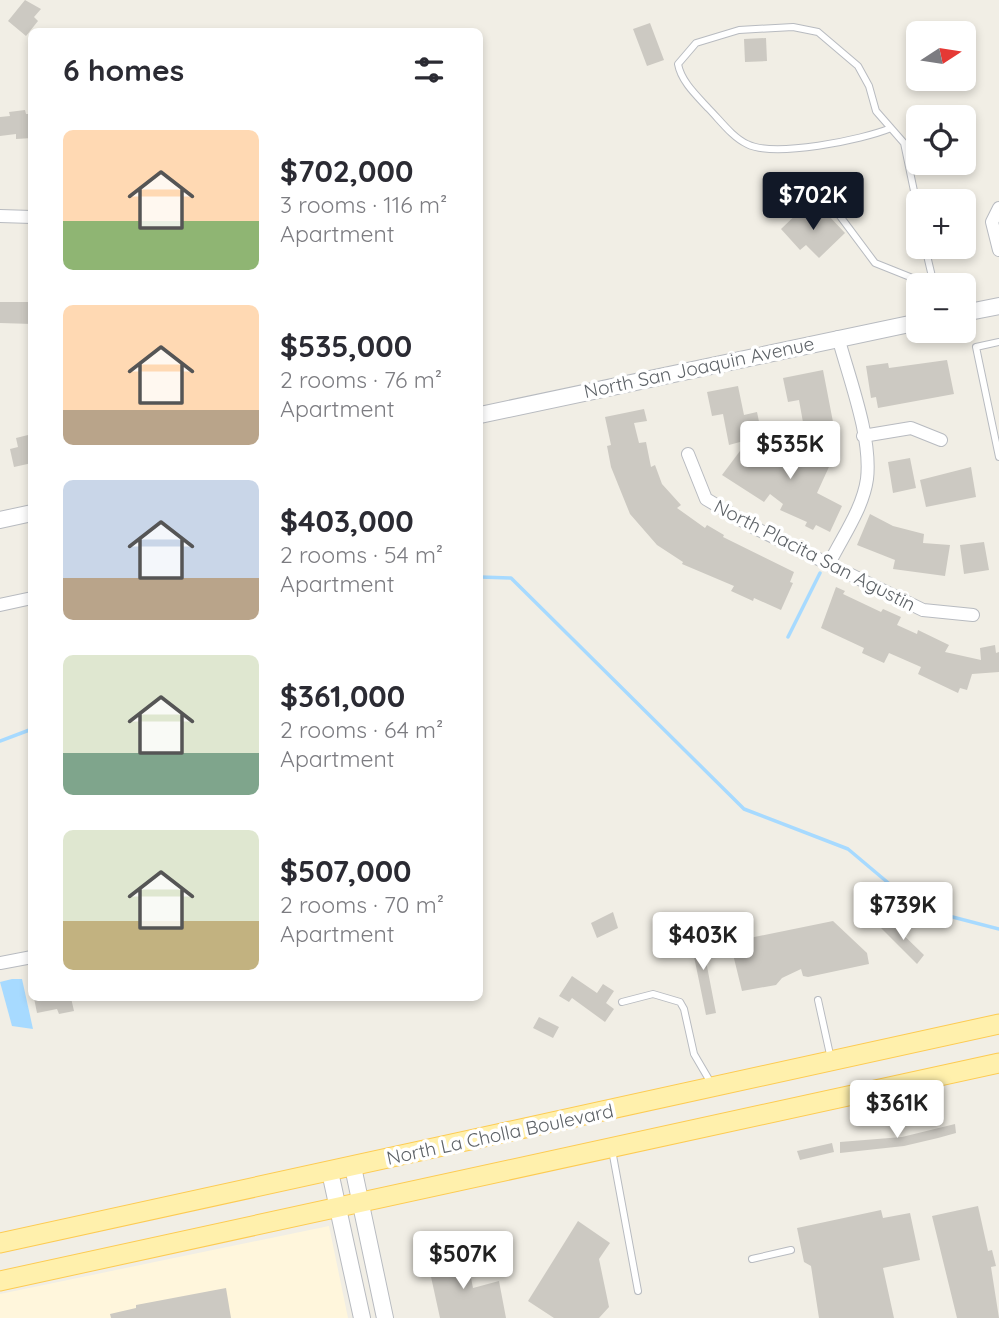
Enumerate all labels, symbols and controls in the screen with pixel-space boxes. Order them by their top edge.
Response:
north arrow [906,21,976,91]
map controls [906,21,976,343]
text: 6 homes [63,51,184,89]
icon: filters [410,51,448,89]
button: locate [906,105,976,175]
text: $702,000 [280,152,413,190]
icon: home [119,158,203,242]
pin: $702K [764,173,862,232]
text: $702K [779,180,847,209]
button: + [906,189,976,259]
text: 3 rooms · 116 m² [280,190,447,219]
text: Apartment [280,219,394,248]
button: − [906,273,976,343]
text: $535,000 [280,327,412,365]
street label: North San Joaquin Avenue [582,331,816,403]
icon: home [119,333,203,417]
text: 2 rooms · 76 m² [280,365,442,394]
text: Apartment [280,394,394,423]
pin: $535K [741,421,839,481]
text: $535K [756,429,824,458]
street label: North Placita San Agustin [710,494,920,616]
text: $403,000 [280,502,414,540]
icon: home [119,508,203,592]
text: 2 rooms · 54 m² [280,540,443,569]
text: Apartment [280,569,394,598]
text: $361,000 [280,677,405,715]
icon: home [119,683,203,767]
text: 2 rooms · 64 m² [280,715,443,744]
text: Apartment [280,744,394,773]
text: $507,000 [280,852,412,890]
icon: home [119,858,203,942]
pin: $739K [854,883,952,942]
text: 2 rooms · 70 m² [280,890,444,919]
text: $739K [870,890,936,919]
pin: $403K [654,912,752,972]
text: Apartment [280,919,394,948]
text: $403K [669,920,737,949]
pin: $361K [848,1080,946,1140]
text: $361K [866,1088,928,1117]
street label: North La Cholla Boulevard [384,1098,616,1170]
pin: $507K [414,1232,512,1291]
text: $507K [429,1239,497,1268]

